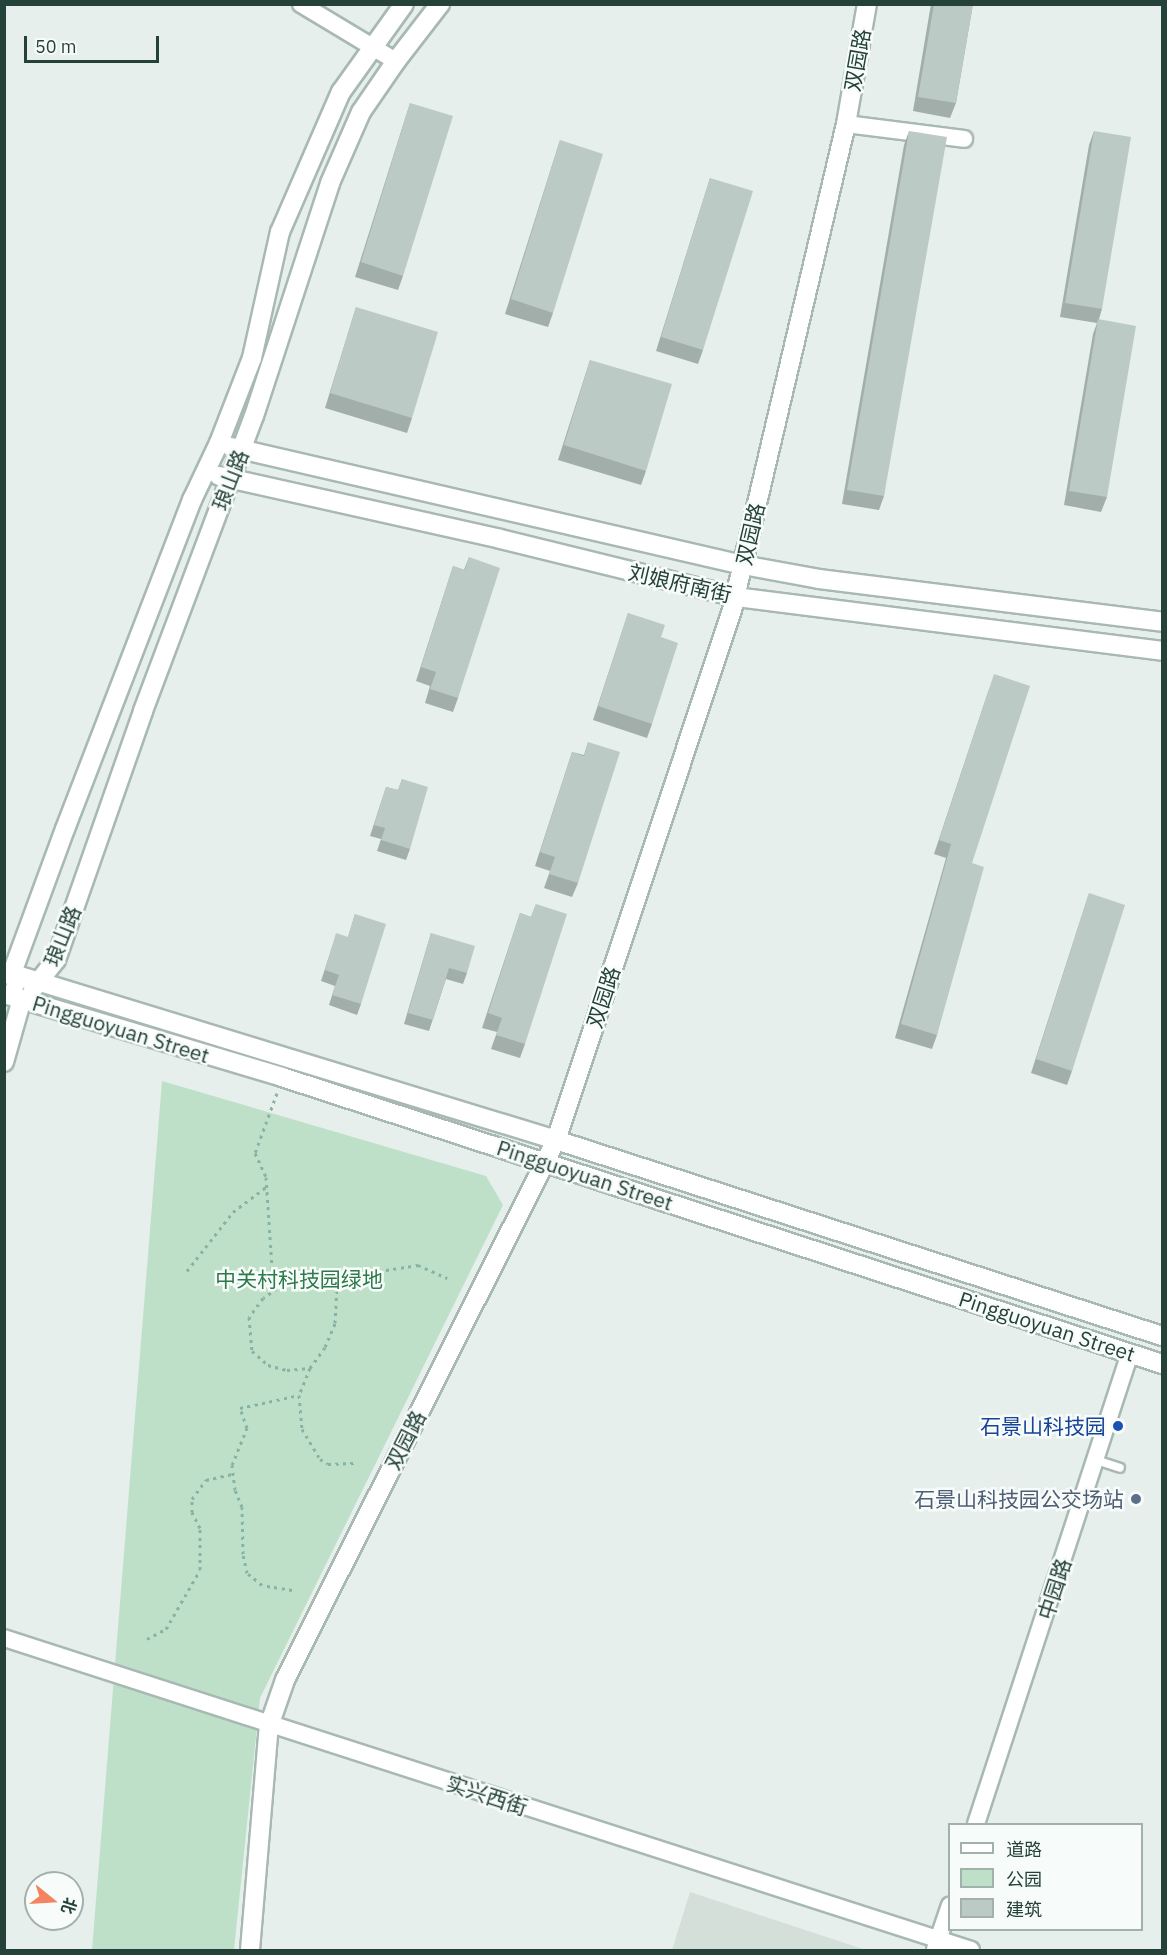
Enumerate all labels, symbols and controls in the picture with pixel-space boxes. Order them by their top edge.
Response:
scale bar [27,24,162,62]
street label: 双园路 [839,27,875,93]
text: 50 m [35,35,77,58]
street label: 琅山路 [207,446,253,514]
street label: 双园路 [731,500,769,568]
street label: 刘娘府南街 [626,559,734,607]
street label: 琅山路 [39,902,85,970]
street label: 双园路 [581,963,625,1031]
street label: Pingguoyuan Street [29,990,213,1068]
street label: Pingguoyuan Street [494,1135,676,1215]
park label: 中关村科技园绿地 [215,1266,383,1292]
street label: Pingguoyuan Street [956,1286,1138,1366]
street label: 双园路 [379,1406,431,1474]
place label: 石景山科技园 [980,1413,1106,1439]
marker: 石景山科技园 [1111,1419,1125,1433]
place label: 石景山科技园公交场站 [914,1486,1124,1512]
marker: 石景山科技园公交场站 [1129,1492,1143,1506]
street label: 中园路 [1032,1555,1076,1623]
street label: 实兴西街 [443,1770,531,1820]
legend [948,1823,1143,1931]
text: 道路 [1006,1838,1042,1861]
text: 公园 [1006,1868,1042,1891]
north arrow [24,1871,84,1931]
text: 北 [57,1895,81,1917]
text: 建筑 [1006,1898,1042,1921]

